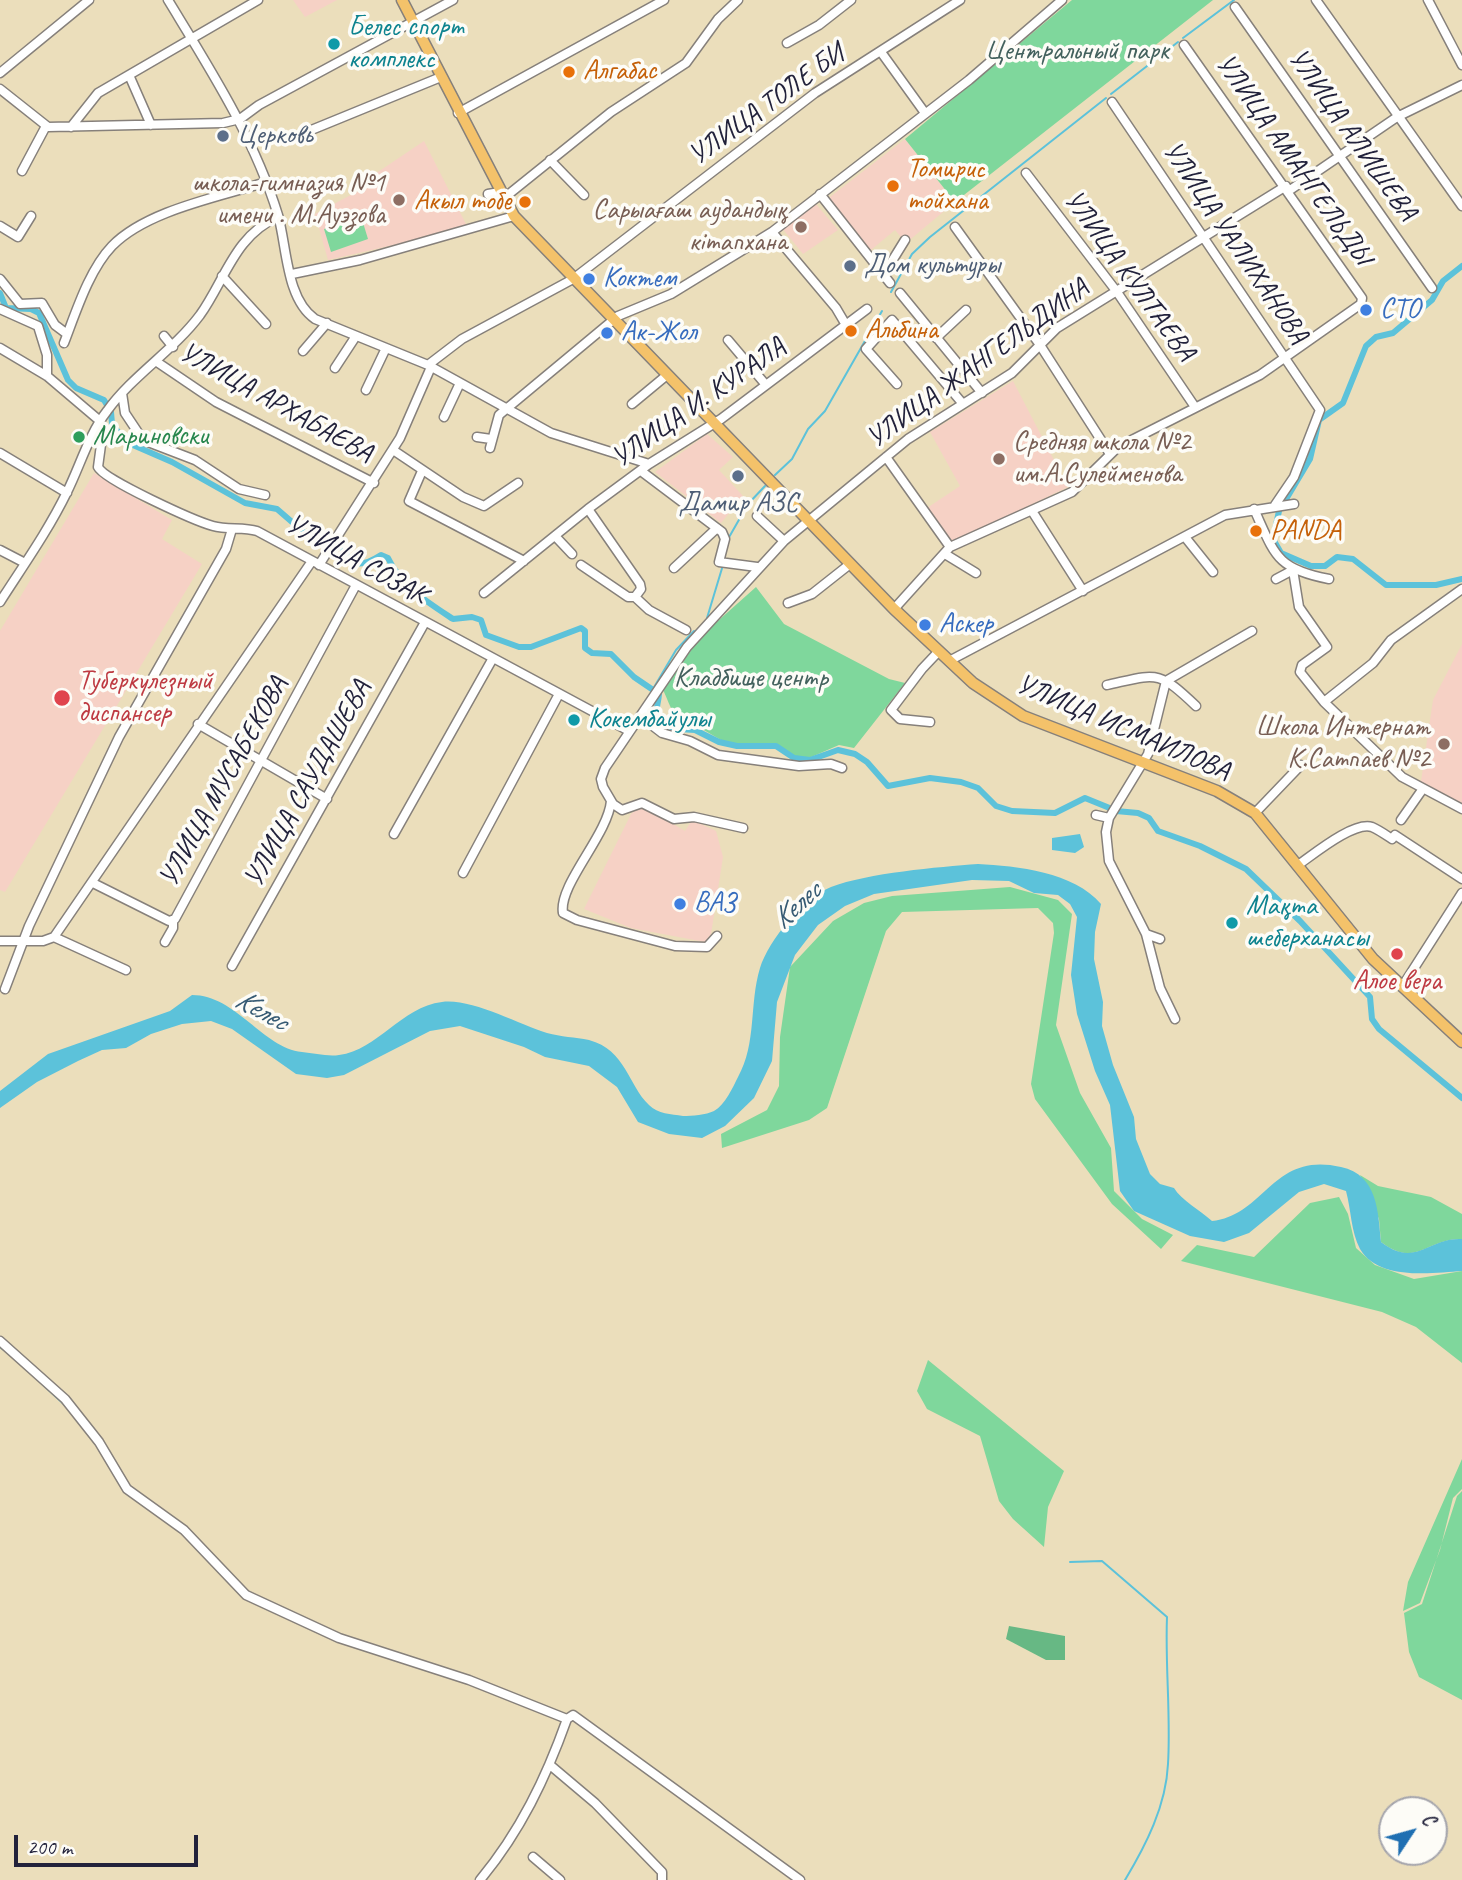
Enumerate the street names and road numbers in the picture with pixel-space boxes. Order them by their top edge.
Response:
street label: УЛИЦА ТОЛЕ БИ [683,37,851,173]
street label: УЛИЦА АЛИШЕВА [1280,43,1424,227]
street label: УЛИЦА АМАНГЕЛЬДЫ [1208,48,1378,272]
street label: УЛИЦА УАЛИХАНОВА [1155,136,1315,350]
street label: УЛИЦА КУЛТАЕВА [1056,184,1202,368]
street label: УЛИЦА ЖАНГЕЛЬДИНА [861,272,1095,456]
street label: УЛИЦА И. КУРАЛА [606,331,792,475]
street label: УЛИЦА АРХАБАЕВА [173,336,379,470]
street label: УЛИЦА СОЗАК [280,507,432,613]
street label: УЛИЦА ИСМАИЛОВА [1011,668,1235,788]
street label: УЛИЦА МУСАБЕКОВА [153,671,295,893]
street label: УЛИЦА САУДАШЕВА [237,675,379,893]

